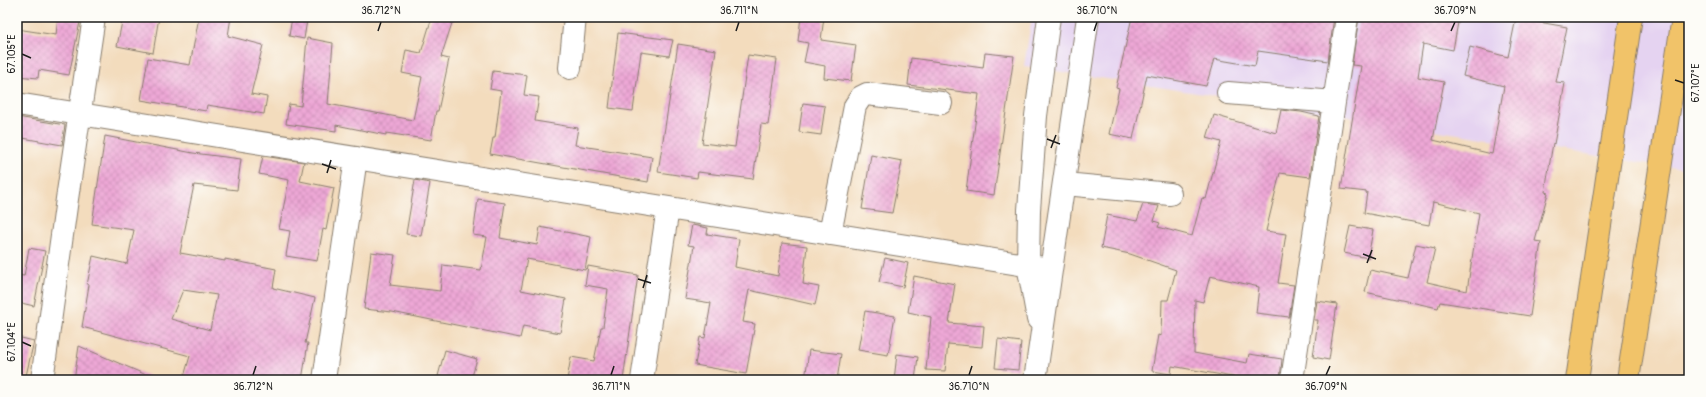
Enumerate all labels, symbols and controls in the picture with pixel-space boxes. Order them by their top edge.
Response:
text: 36.712°N [361,5,401,17]
text: 36.711°N [720,5,758,17]
text: 36.710°N [1077,5,1118,17]
text: 36.709°N [1434,5,1476,17]
text: 67.105°E [6,35,18,73]
text: 67.107°E [1690,64,1702,102]
text: 67.104°E [6,322,18,362]
text: 36.712°N [233,381,273,393]
text: 36.711°N [592,381,630,393]
text: 36.710°N [949,381,990,393]
text: 36.709°N [1305,381,1347,393]

